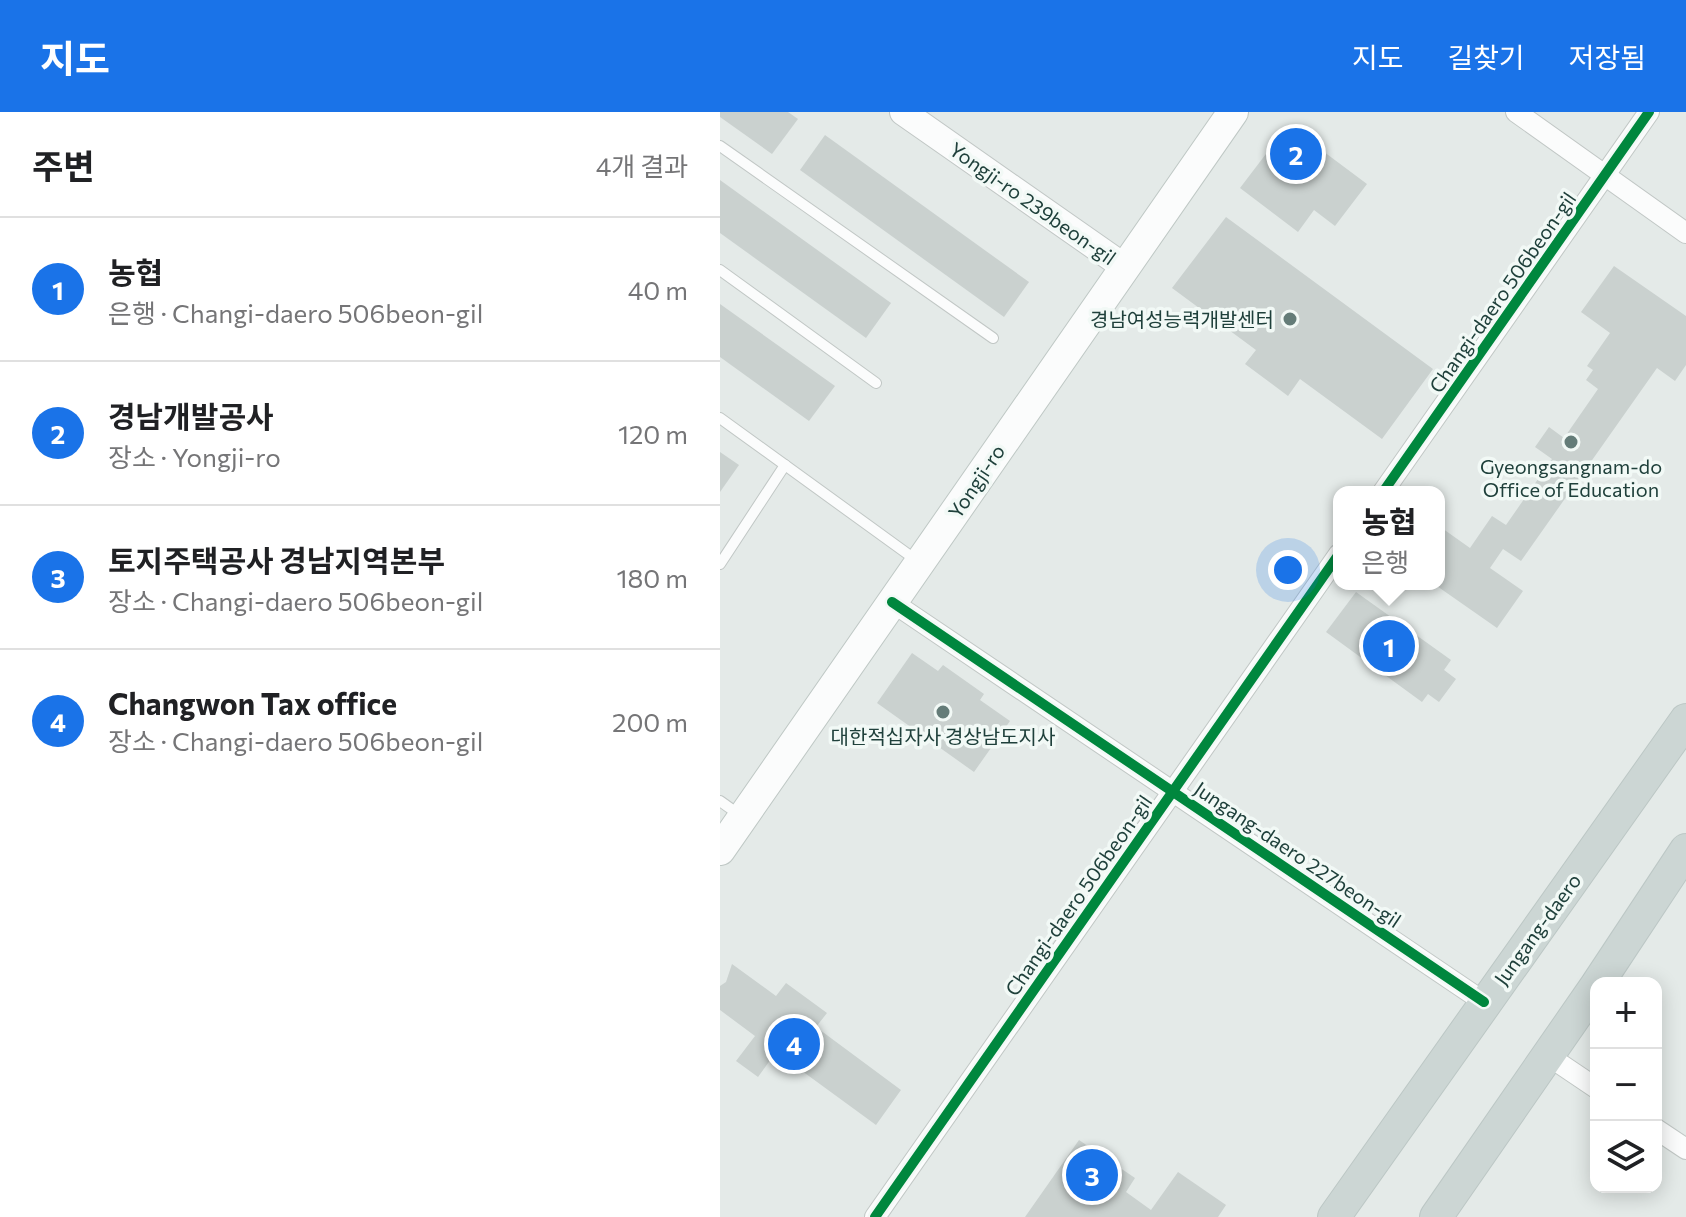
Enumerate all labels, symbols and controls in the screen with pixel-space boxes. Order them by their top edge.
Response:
text: 지도 [40,34,110,81]
text: 지도 [1352,40,1403,74]
text: 길찾기 [1447,40,1525,74]
text: 저장됨 [1569,40,1646,74]
pin: 2 [1270,124,1322,184]
street label: Yongji-ro 239beon-gil [945,137,1121,269]
text: 주변 [32,144,95,186]
text: 4개 결과 [596,150,688,181]
street label: Changi-daero 506beon-gil [1423,187,1581,397]
text: 농협 [108,253,163,290]
text: 1 [52,274,64,305]
text: 40 m [628,274,688,305]
text: 은행 · Changi-daero 506beon-gil [108,297,483,328]
place label: 경남여성능력개발센터 [1090,307,1274,331]
marker: 경남여성능력개발센터 [1281,310,1299,328]
text: 경남개발공사 [108,397,274,434]
text: 2 [51,418,65,449]
text: 120 m [618,418,688,449]
marker: Gyeongsangnam-do Office of Education [1562,433,1580,451]
street label: Yongji-ro [943,440,1009,522]
text: 장소 · Yongji-ro [108,441,281,472]
place label: Gyeongsangnam-do Office of Education [1480,454,1662,501]
popup [1333,486,1445,590]
text: 농협 [1361,502,1417,539]
text: 토지주택공사 경남지역본부 [108,541,445,578]
text: 은행 [1361,546,1409,577]
your location [1268,550,1308,590]
text: 3 [50,562,66,593]
text: 180 m [616,562,688,593]
text: 장소 · Changi-daero 506beon-gil [108,585,483,616]
pin: 1 [1363,616,1415,676]
text: Changwon Tax office [108,684,397,721]
marker: 대한적십자사 경상남도지사 [934,703,952,721]
text: 4 [50,706,66,737]
text: 200 m [612,706,688,737]
place label: 대한적십자사 경상남도지사 [831,724,1055,748]
text: 장소 · Changi-daero 506beon-gil [108,725,483,756]
street label: Jungang-daero 227beon-gil [1190,776,1406,932]
street label: Changi-daero 506beon-gil [999,790,1157,1000]
street label: Jungang-daero [1488,869,1586,989]
map controls [1590,977,1662,1193]
button: + [1590,977,1662,1049]
pin: 4 [768,1014,820,1074]
button: − [1590,1049,1662,1121]
button: layers [1590,1121,1662,1193]
pin: 3 [1066,1145,1118,1205]

